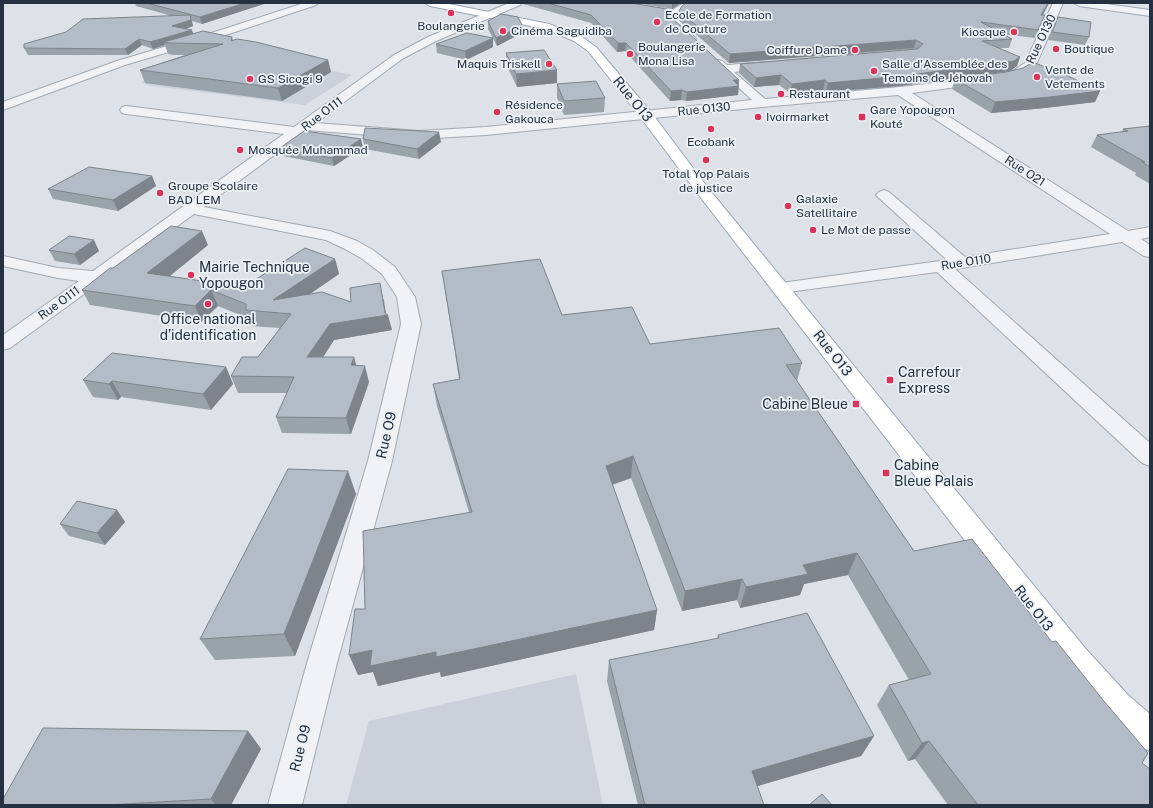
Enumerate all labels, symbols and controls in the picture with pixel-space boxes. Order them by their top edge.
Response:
marker: Boulangerie [446,8,456,18]
place label: Ecole de Formation de Couture [665,8,772,36]
street label: Rue O130 [1023,12,1059,66]
marker: Ecole de Formation de Couture [652,17,662,27]
place label: Boulangerie [417,19,485,33]
place label: Cinéma Saguidiba [511,24,612,38]
place label: Kiosque [961,25,1006,39]
marker: Cinéma Saguidiba [498,26,508,36]
marker: Kiosque [1009,27,1019,37]
place label: Boulangerie Mona Lisa [638,40,706,68]
place label: Boutique [1064,42,1115,56]
place label: Coiffure Dame [766,43,847,57]
marker: Boutique [1051,44,1061,54]
marker: Coiffure Dame [850,45,860,55]
marker: Boulangerie Mona Lisa [625,49,635,59]
place label: Maquis Triskell [457,57,541,71]
place label: Salle d'Assemblée des Temoins de Jéhovah [882,57,1007,85]
marker: Maquis Triskell [544,59,554,69]
place label: Vente de Vetements [1045,63,1105,91]
marker: Salle d'Assemblée des Temoins de Jéhovah [869,66,879,76]
place label: GS Sicogi 9 [258,72,323,86]
marker: Vente de Vetements [1032,72,1042,82]
street label: Rue O13 [610,73,656,125]
marker: GS Sicogi 9 [245,74,255,84]
place label: Restaurant [789,87,851,101]
marker: Restaurant [776,89,786,99]
street label: Rue O111 [299,94,345,134]
place label: Résidence Gakouca [505,98,563,126]
street label: Rue O130 [677,99,731,119]
place label: Gare Yopougon Kouté [870,103,955,131]
marker: Résidence Gakouca [492,107,502,117]
place label: Ivoirmarket [766,110,830,124]
marker: Ivoirmarket [753,112,763,122]
marker: Gare Yopougon Kouté [857,112,867,122]
marker: Ecobank [706,124,716,134]
place label: Ecobank [687,135,735,149]
place label: Mosquée Muhammad [248,143,368,157]
marker: Mosquée Muhammad [235,145,245,155]
street label: Rue O21 [1002,153,1048,189]
marker: Total Yop Palais de justice [701,155,711,165]
place label: Total Yop Palais de justice [662,167,750,195]
place label: Groupe Scolaire BAD LEM [168,179,258,207]
marker: Groupe Scolaire BAD LEM [155,188,165,198]
place label: Galaxie Satellitaire [796,192,858,220]
marker: Galaxie Satellitaire [783,201,793,211]
place label: Le Mot de passe [821,223,911,237]
marker: Le Mot de passe [808,225,818,235]
street label: Rue O110 [940,251,992,273]
place label: Mairie Technique Yopougon [199,259,310,291]
marker: Mairie Technique Yopougon [186,270,196,280]
street label: Rue O111 [35,283,83,323]
marker: Office national d’identification [203,299,213,309]
place label: Office national d’identification [160,311,256,343]
street label: Rue O13 [810,327,856,379]
place label: Carrefour Express [898,364,961,396]
marker: Carrefour Express [885,375,895,385]
place label: Cabine Bleue [762,396,848,412]
marker: Cabine Bleue [851,399,861,409]
street label: Rue O9 [373,410,399,460]
place label: Cabine Bleue Palais [894,457,974,489]
marker: Cabine Bleue Palais [881,468,891,478]
street label: Rue O13 [1011,582,1057,634]
street label: Rue O9 [286,723,314,773]

